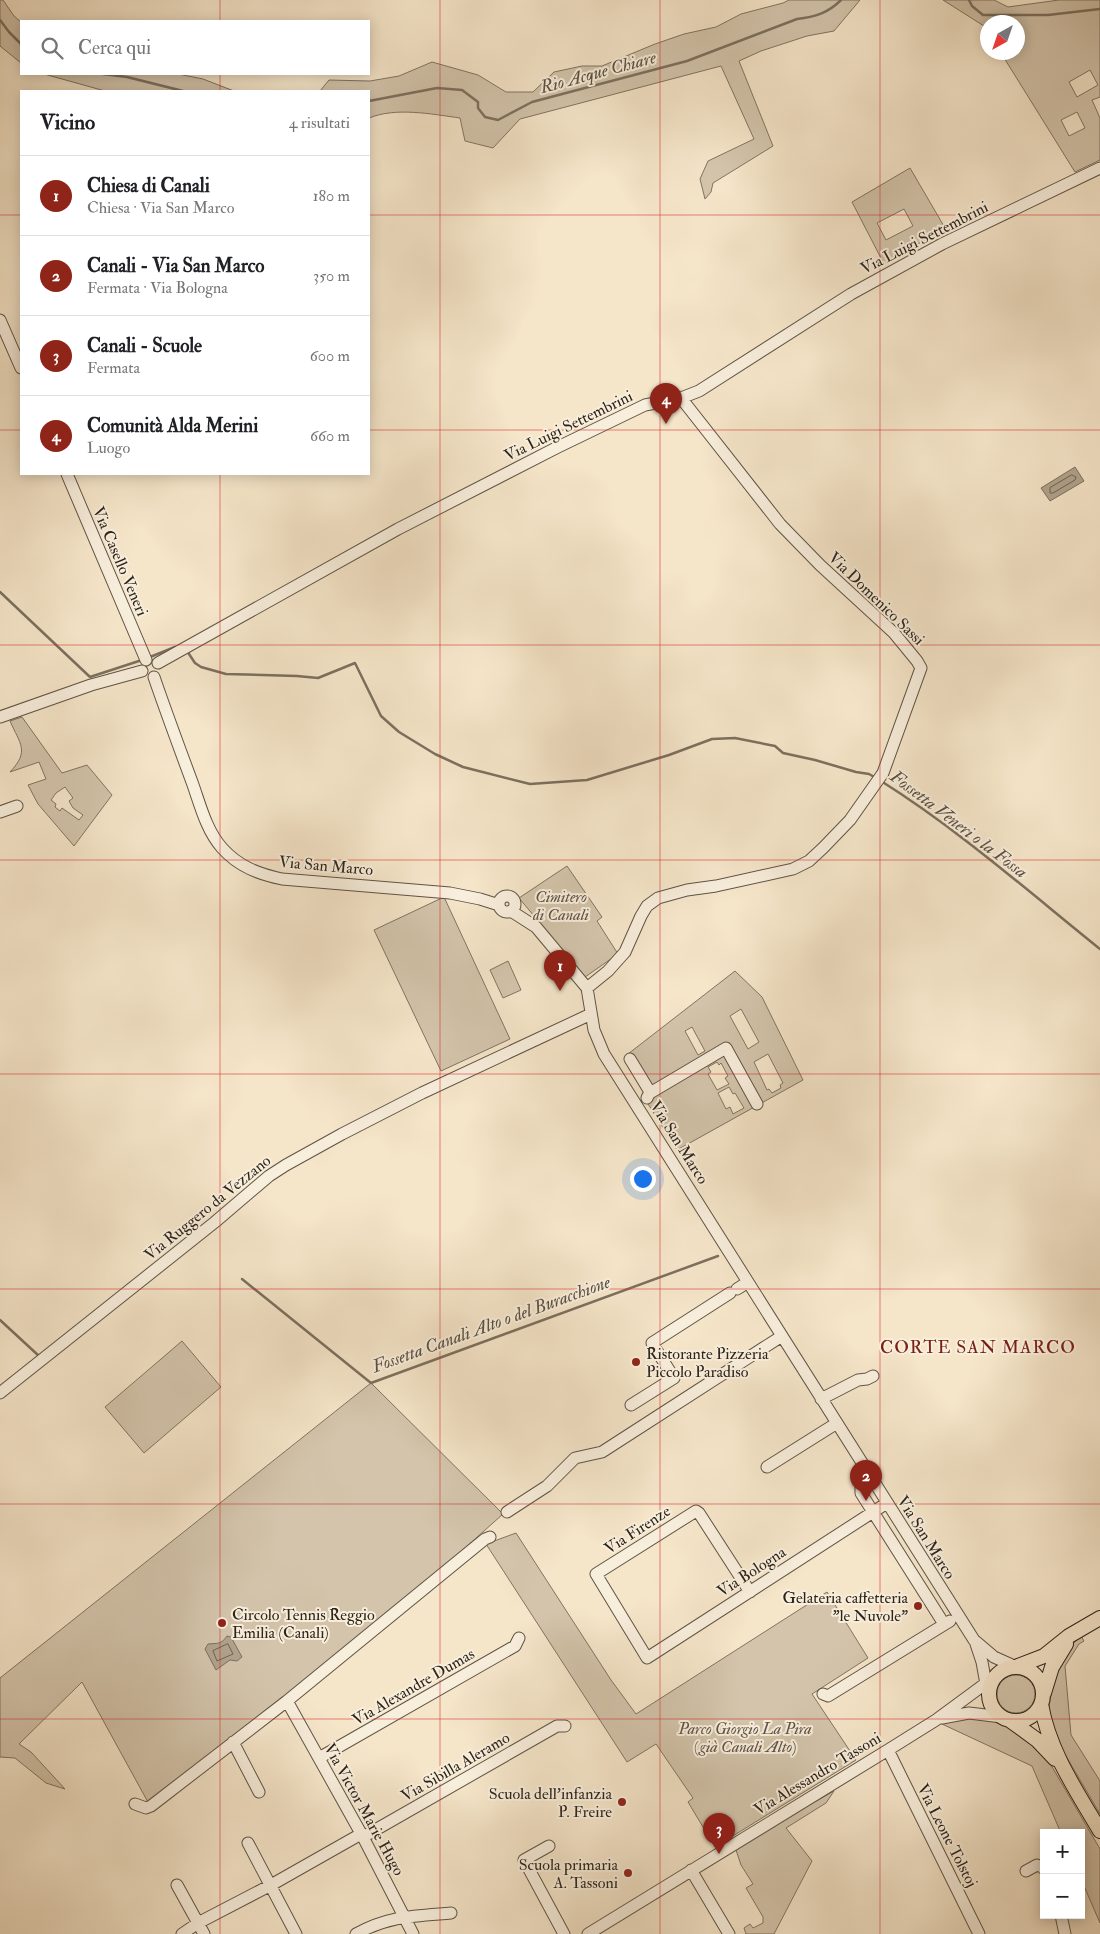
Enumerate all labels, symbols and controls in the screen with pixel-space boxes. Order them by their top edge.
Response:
north arrow [980,15,1025,60]
search box [20,20,370,75]
icon: search [38,34,66,62]
text: Cerca qui [78,36,151,60]
water label: Rio Acque Chiare [537,46,660,99]
text: Vicino [40,109,95,136]
text: 4 risultati [289,113,350,133]
text: Chiesa di Canali [87,174,210,198]
text: 1 [53,186,59,206]
text: 180 m [313,186,350,206]
street label: Via Luigi Settembrini [857,197,992,279]
text: Chiesa · Via San Marco [87,198,234,218]
text: Canali - Via San Marco [87,254,264,278]
text: 2 [52,266,60,286]
text: 350 m [313,266,350,286]
text: Fermata · Via Bologna [87,278,228,298]
text: Canali - Scuole [87,334,202,358]
text: 3 [53,346,59,366]
text: 600 m [310,346,350,366]
text: Fermata [87,358,140,378]
pin: 4 [650,383,682,424]
street label: Via Luigi Settembrini [501,386,636,466]
text: Comunità Alda Merini [87,414,258,438]
text: 4 [52,426,60,446]
text: 660 m [310,426,350,446]
text: Luogo [87,438,130,458]
street label: Via Casello Veneri [88,504,152,619]
street label: Via Domenico Sassi [824,548,929,650]
water label: Fossetta Veneri o la Fossa [885,765,1032,884]
street label: Via San Marco [278,852,374,880]
park label: Cimitero di Canali [532,887,590,925]
pin: 1 [544,950,576,991]
street label: Via San Marco [646,1097,713,1188]
street label: Via Ruggero da Vezzano [140,1150,275,1265]
your location [630,1166,656,1192]
water label: Fossetta Canali Alto o del Buracchione [368,1270,614,1379]
district label: CORTE SAN MARCO [880,1336,1076,1359]
place label: Ristorante Pizzeria Piccolo Paradiso [646,1344,769,1382]
marker: Ristorante Pizzeria Piccolo Paradiso [630,1356,642,1368]
pin: 2 [850,1460,882,1501]
street label: Via San Marco [893,1492,960,1583]
street label: Via Firenze [601,1501,675,1559]
street label: Via Bologna [713,1542,790,1601]
place label: Gelateria caffetteria "le Nuvole" [782,1588,908,1626]
marker: Gelateria caffetteria "le Nuvole" [912,1600,924,1612]
place label: Circolo Tennis Reggio Emilia (Canali) [232,1605,375,1643]
marker: Circolo Tennis Reggio Emilia (Canali) [216,1617,228,1629]
street label: Via Alexandre Dumas [349,1644,478,1730]
park label: Parco Giorgio La Pira (già Canali Alto) [677,1719,812,1757]
street label: Via Sibilla Aleramo [398,1728,514,1806]
street label: Via Alessandro Tassoni [750,1728,885,1820]
street label: Via Victor Marie Hugo [319,1740,409,1880]
street label: Via Leone Tolstoj [912,1780,982,1890]
place label: Scuola dell'infanzia P. Freire [489,1784,612,1822]
marker: Scuola dell'infanzia P. Freire [616,1796,628,1808]
pin: 3 [703,1813,735,1854]
map controls [1040,1829,1085,1919]
button: + [1040,1829,1085,1874]
place label: Scuola primaria A. Tassoni [519,1855,618,1893]
marker: Scuola primaria A. Tassoni [622,1867,634,1879]
button: − [1040,1874,1085,1919]

